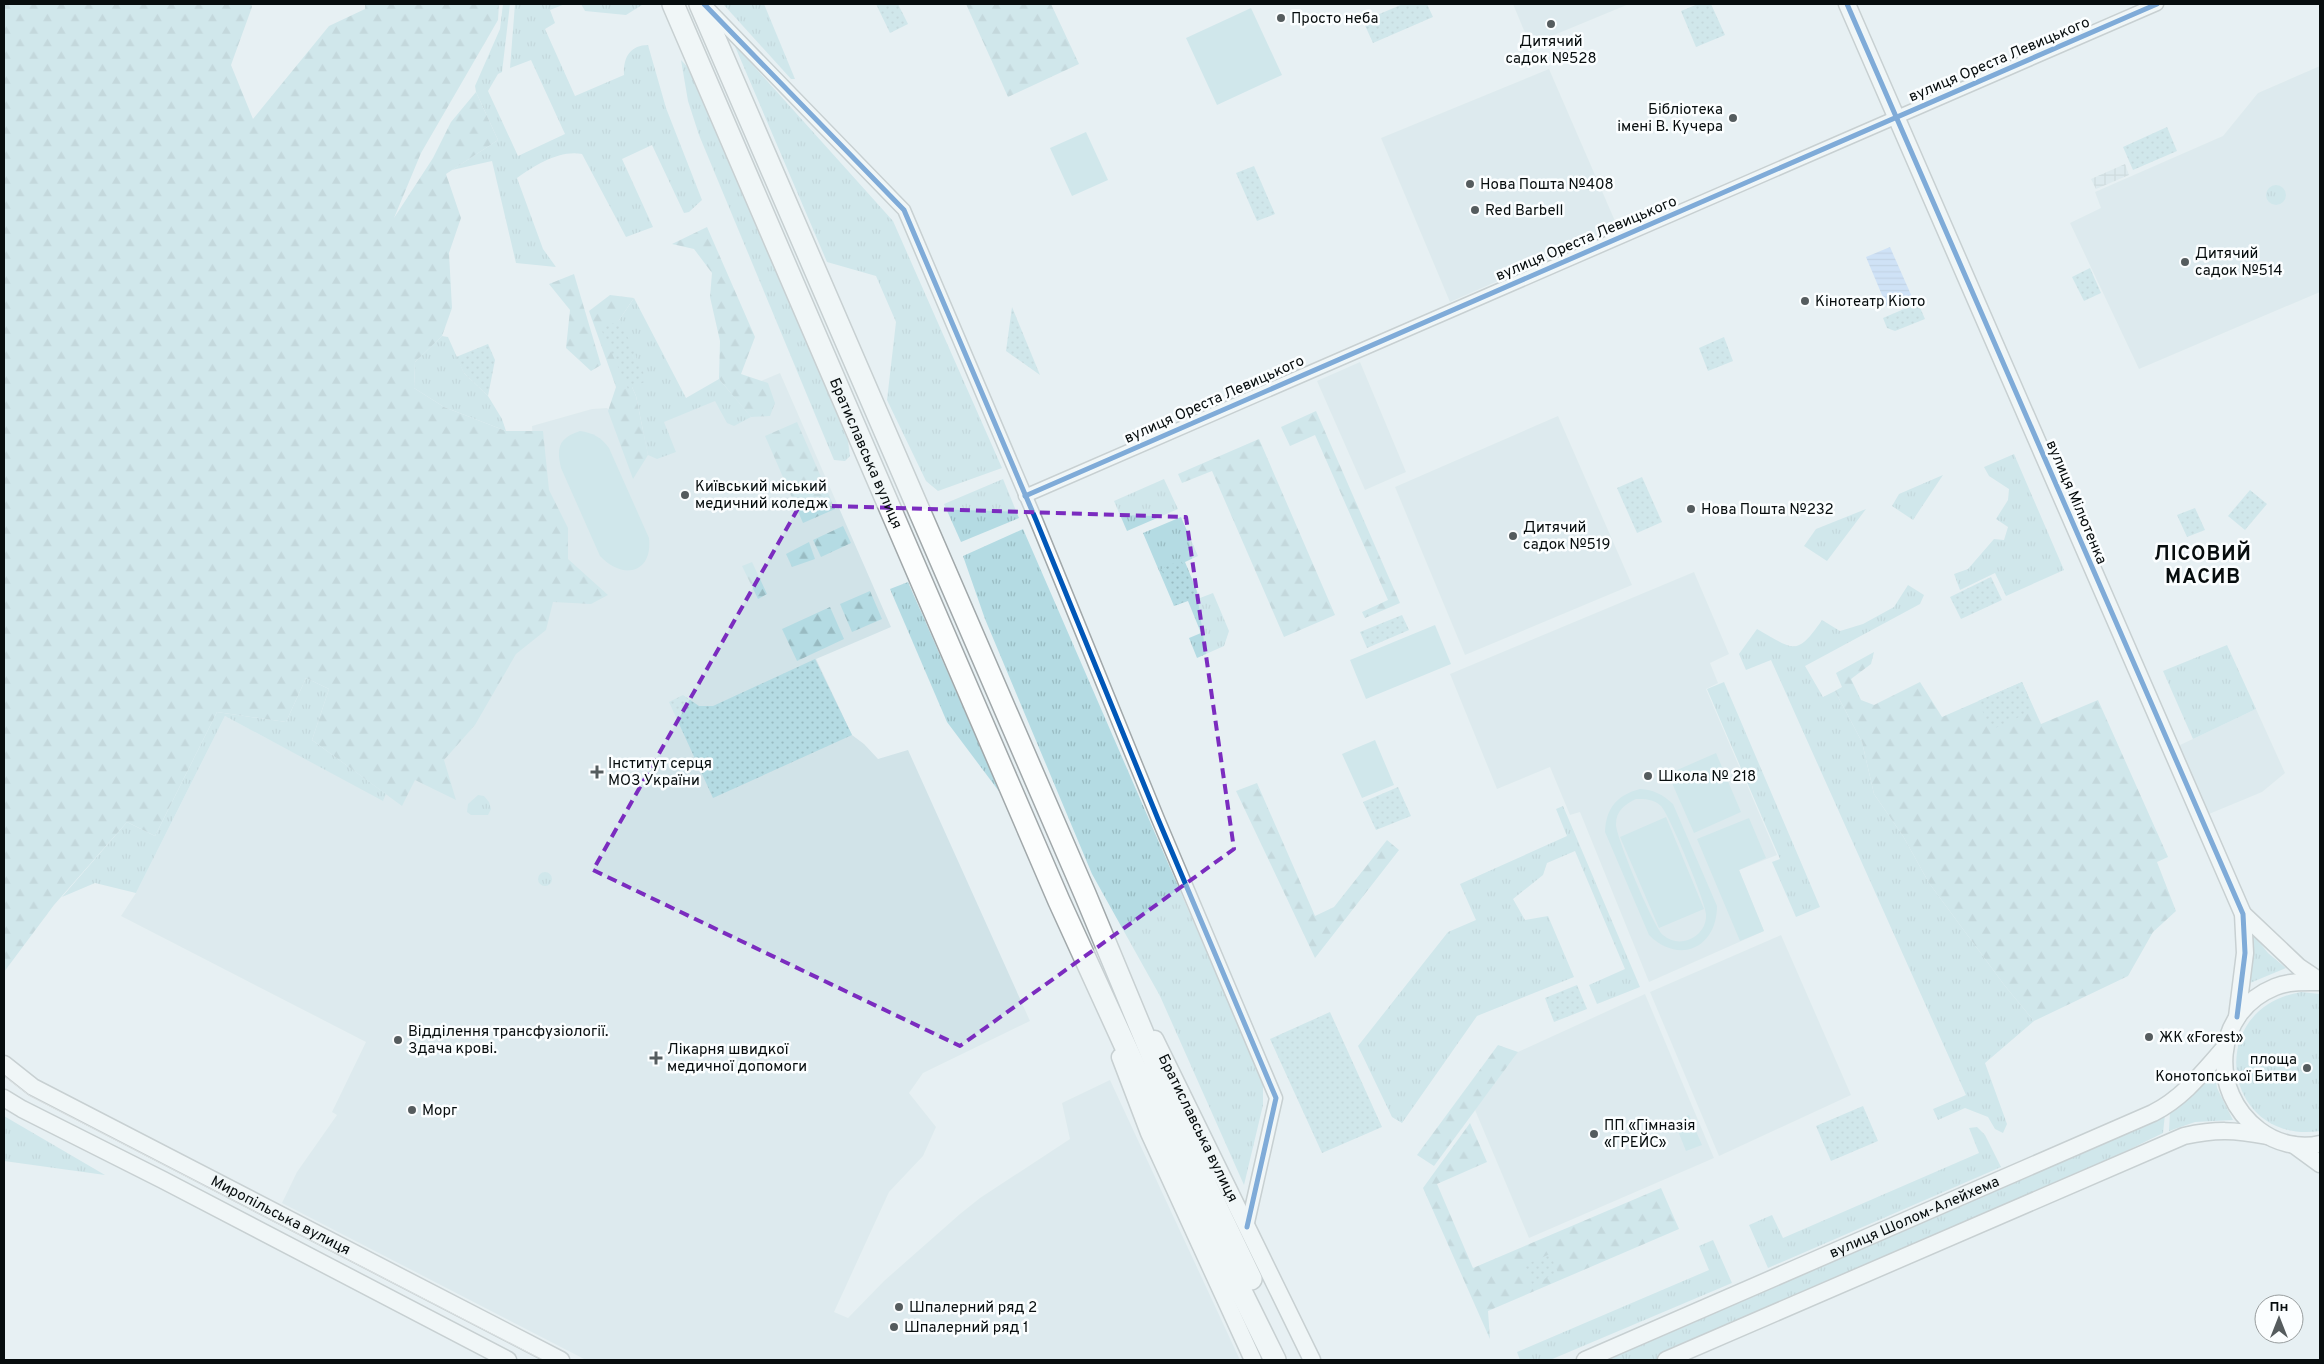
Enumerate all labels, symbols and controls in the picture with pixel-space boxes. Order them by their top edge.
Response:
place label: Просто неба [1291,10,1378,29]
marker: Просто неба [1275,12,1287,24]
street label: вулиця Ореста Левицького [1906,14,2093,107]
marker: Дитячий садок №528 [1545,18,1557,30]
place label: Дитячий садок №528 [1505,33,1597,69]
place label: Бібліотека імені В. Кучера [1617,101,1723,137]
marker: Бібліотека імені В. Кучера [1727,112,1739,124]
place label: Нова Пошта №408 [1480,176,1614,195]
marker: Нова Пошта №408 [1464,178,1476,190]
street label: вулиця Ореста Левицького [1493,193,1680,286]
place label: Red Barbell [1485,202,1563,221]
marker: Red Barbell [1469,204,1481,216]
place label: Дитячий садок №514 [2195,245,2283,281]
marker: Дитячий садок №514 [2179,256,2191,268]
place label: Кінотеатр Кіото [1815,293,1925,312]
marker: Кінотеатр Кіото [1799,295,1811,307]
street label: вулиця Ореста Левицького [1122,352,1308,449]
street label: Братиславська вулиця [824,375,906,532]
street label: вулиця Мілютенка [2041,438,2110,568]
place label: Київський міський медичний коледж [695,478,828,514]
marker: Київський міський медичний коледж [679,489,691,501]
place label: Нова Пошта №232 [1701,501,1834,520]
marker: Нова Пошта №232 [1685,503,1697,515]
place label: Дитячий садок №519 [1523,519,1610,555]
marker: Дитячий садок №519 [1507,530,1519,542]
district label: ЛІСОВИЙ МАСИВ [2154,540,2252,591]
place label: Інститут серця МОЗ України [608,755,712,791]
marker: Інститут серця МОЗ України [590,765,604,779]
place label: Школа № 218 [1658,768,1756,787]
marker: Школа № 218 [1642,770,1654,782]
place label: Відділення трансфузіології. Здача крові. [408,1023,608,1059]
place label: ЖК «Forest» [2159,1029,2244,1048]
marker: ЖК «Forest» [2143,1031,2155,1043]
marker: Відділення трансфузіології. Здача крові. [392,1034,404,1046]
place label: Лікарня швидкої медичної допомоги [667,1041,807,1077]
marker: Лікарня швидкої медичної допомоги [649,1051,663,1065]
street label: Братиславська вулиця [1153,1051,1241,1206]
place label: площа Конотопської Битви [2155,1051,2297,1087]
marker: площа Конотопської Битви [2301,1062,2313,1074]
place label: Морг [422,1102,457,1121]
marker: Морг [406,1104,418,1116]
place label: ПП «Гімназія «ГРЕЙС» [1604,1117,1696,1153]
marker: ПП «Гімназія «ГРЕЙС» [1588,1128,1600,1140]
street label: Миропільська вулиця [207,1172,353,1260]
street label: вулиця Шолом-Алейхема [1827,1173,2003,1263]
north arrow [2254,1294,2304,1344]
place label: Шпалерний ряд 2 [909,1299,1037,1318]
text: Пн [2270,1299,2288,1316]
marker: Шпалерний ряд 2 [893,1301,905,1313]
place label: Шпалерний ряд 1 [904,1319,1029,1338]
marker: Шпалерний ряд 1 [888,1321,900,1333]

